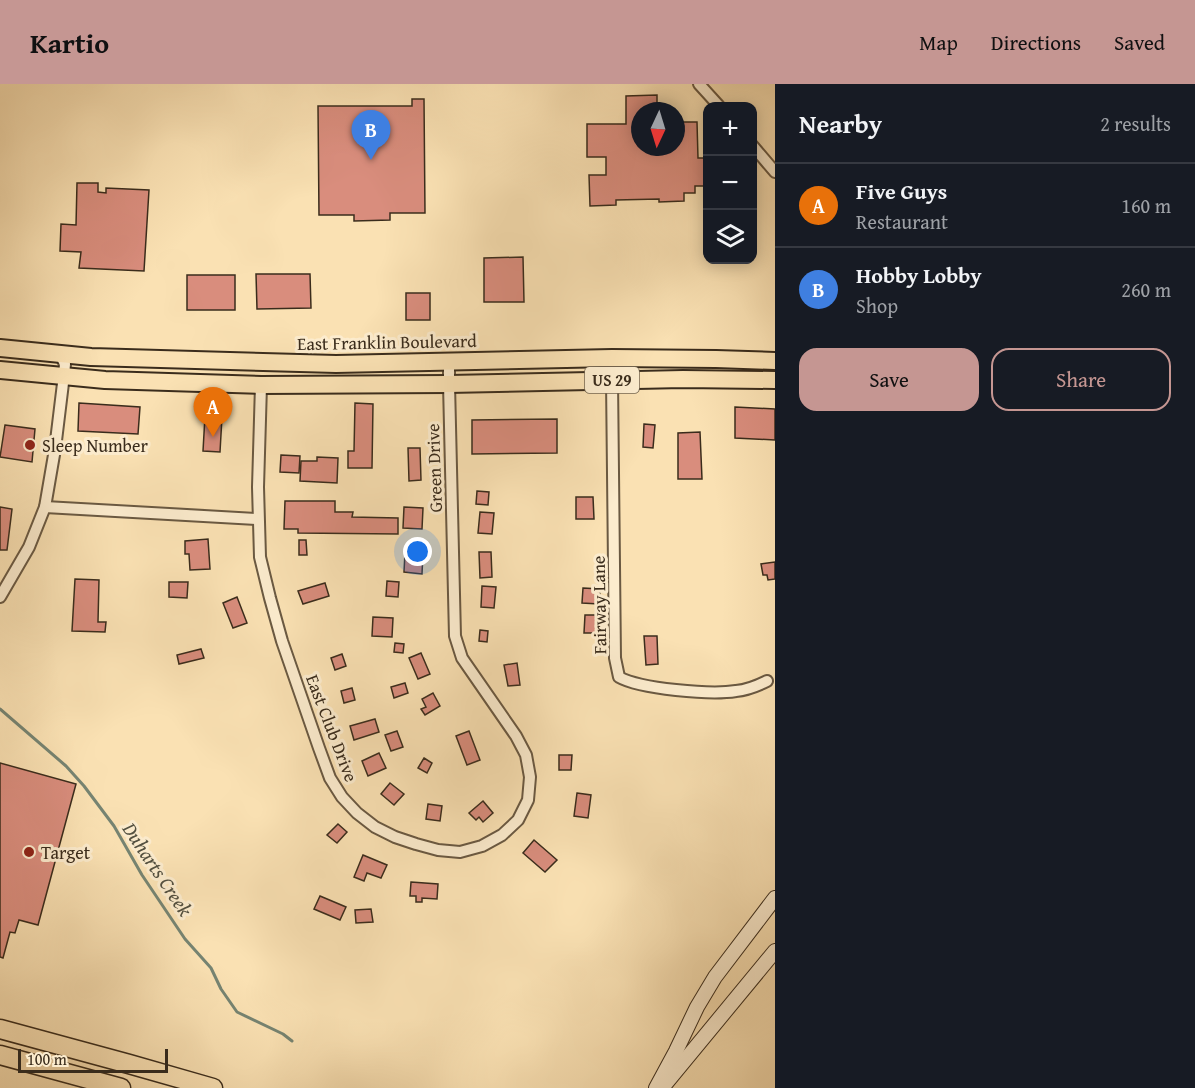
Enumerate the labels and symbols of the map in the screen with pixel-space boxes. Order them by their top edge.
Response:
north arrow [631,102,685,156]
pin: B [352,110,391,160]
street label: East Franklin Boulevard [297,327,477,357]
road number: US 29 [585,367,639,393]
pin: A [194,388,232,437]
street label: Green Drive [419,423,449,513]
place label: Sleep Number [42,432,148,459]
marker: Sleep Number [23,438,37,452]
your location [403,537,432,566]
street label: Fairway Lane [585,555,613,655]
street label: East Club Drive [299,670,365,786]
water label: Duharts Creek [115,815,201,923]
place label: Target [41,839,91,866]
marker: Target [22,845,36,859]
scale bar [18,1046,168,1074]

